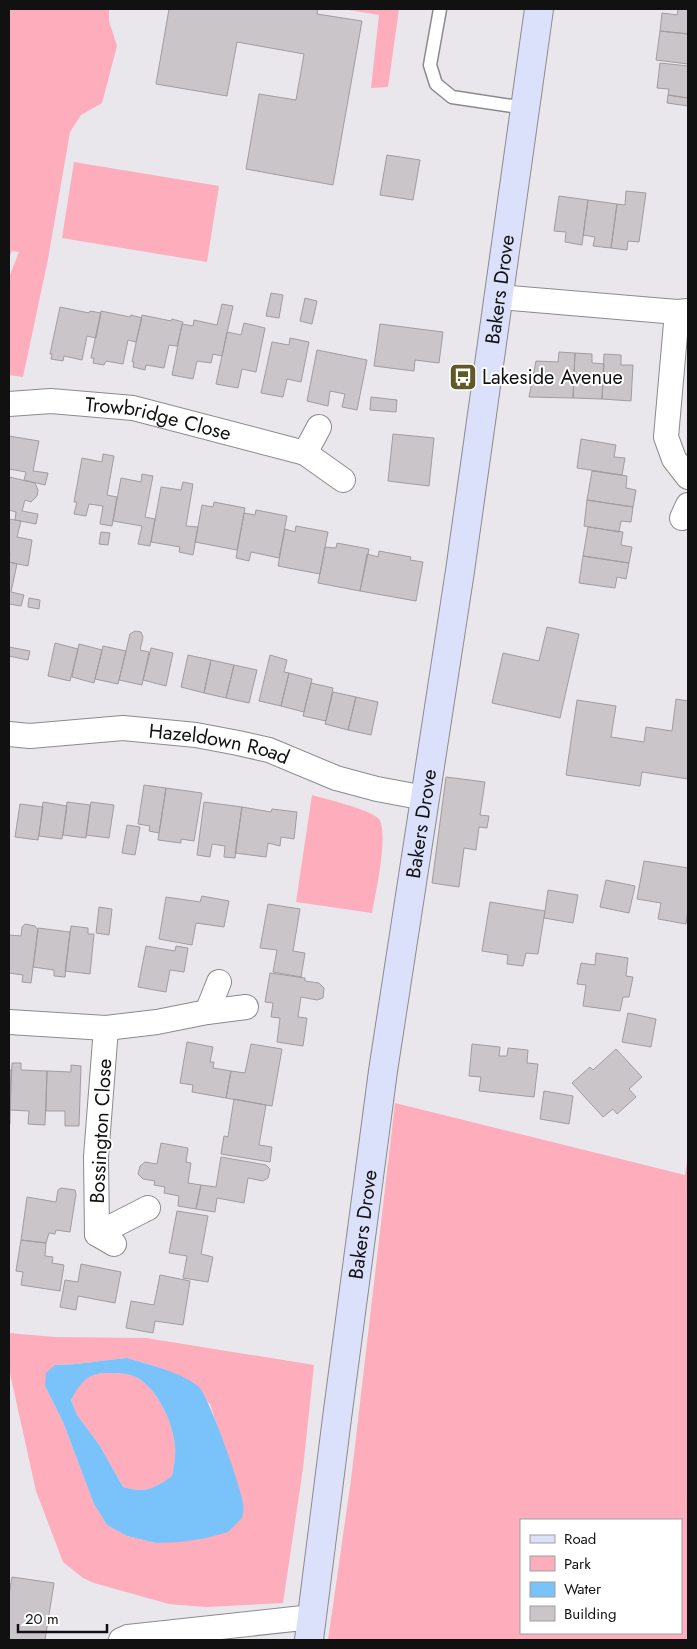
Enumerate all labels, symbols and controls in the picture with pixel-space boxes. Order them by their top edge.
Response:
street label: Bakers Drove [478,233,522,346]
bus stop icon: Lakeside Avenue [448,362,478,392]
place label: Lakeside Avenue [482,363,623,392]
street label: Trowbridge Close [84,389,234,448]
street label: Hazeldown Road [148,716,294,772]
street label: Bakers Drove [398,767,444,880]
street label: Bossington Close [83,1058,119,1204]
street label: Bakers Drove [341,1168,384,1281]
legend [520,1519,682,1634]
text: Road [564,1528,596,1550]
text: Park [564,1553,591,1575]
text: Water [564,1578,602,1600]
scale bar [18,1602,106,1634]
text: Building [564,1603,616,1625]
text: 20 m [25,1608,59,1630]

